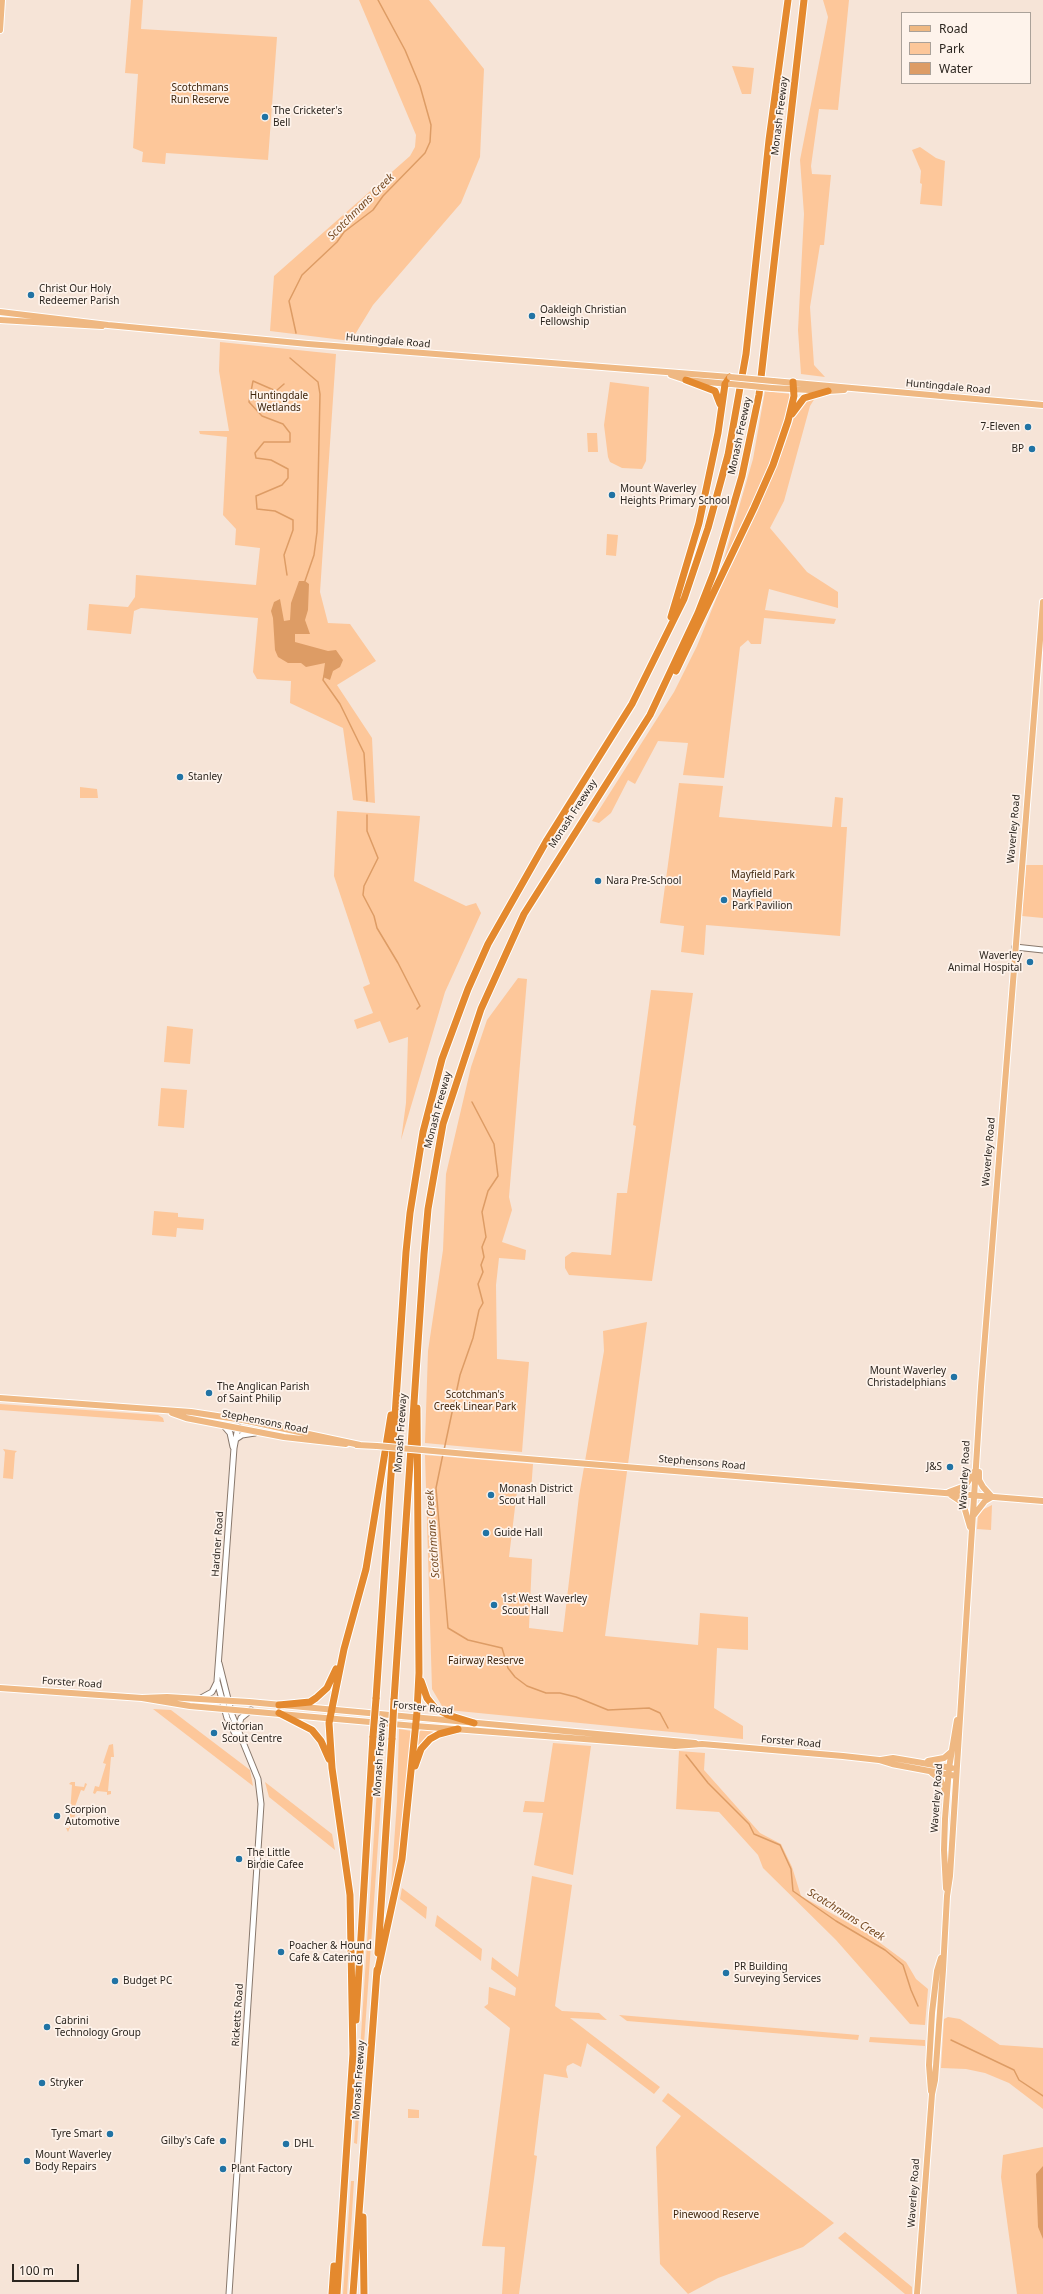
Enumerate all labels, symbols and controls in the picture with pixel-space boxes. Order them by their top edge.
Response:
legend [901,12,1031,84]
text: Road [939,20,968,37]
text: Park [939,40,964,57]
text: Water [939,60,973,77]
street label: Monash Freeway [769,76,791,156]
park label: Scotchmans Run Reserve [171,82,229,106]
place label: The Cricketer's Bell [273,105,342,128]
marker: The Cricketer's Bell [260,112,270,122]
water label: Scotchmans Creek [325,171,397,243]
place label: Christ Our Holy Redeemer Parish [39,283,119,306]
marker: Christ Our Holy Redeemer Parish [26,290,36,300]
place label: Oakleigh Christian Fellowship [540,304,626,328]
marker: Oakleigh Christian Fellowship [527,311,537,321]
street label: Huntingdale Road [345,331,431,351]
street label: Huntingdale Road [905,377,991,397]
park label: Huntingdale Wetlands [250,390,308,414]
street label: Monash Freeway [726,396,754,476]
place label: 7-Eleven [981,421,1020,433]
marker: 7-Eleven [1023,422,1033,432]
place label: BP [1011,443,1024,455]
marker: BP [1027,444,1037,454]
place label: Mount Waverley Heights Primary School [620,483,730,506]
marker: Mount Waverley Heights Primary School [607,490,617,500]
place label: Stanley [188,771,222,783]
marker: Stanley [175,772,185,782]
street label: Monash Freeway [546,777,600,851]
street label: Waverley Road [1005,794,1023,864]
park label: Mayfield Park [731,869,795,881]
place label: Nara Pre-School [606,875,681,887]
marker: Nara Pre-School [593,876,603,886]
place label: Mayfield Park Pavilion [732,888,792,912]
marker: Mayfield Park Pavilion [719,895,729,905]
place label: Waverley Animal Hospital [948,950,1022,974]
marker: Waverley Animal Hospital [1025,957,1035,967]
street label: Monash Freeway [422,1070,454,1150]
street label: Waverley Road [980,1117,998,1187]
place label: Mount Waverley Christadelphians [867,1365,946,1388]
marker: Mount Waverley Christadelphians [949,1372,959,1382]
place label: The Anglican Parish of Saint Philip [217,1381,309,1404]
marker: The Anglican Parish of Saint Philip [204,1388,214,1398]
park label: Scotchman's Creek Linear Park [434,1389,516,1412]
street label: Monash Freeway [392,1393,410,1473]
street label: Stephensons Road [221,1408,309,1436]
street label: Waverley Road [957,1440,973,1510]
street label: Stephensons Road [658,1453,746,1473]
place label: J&S [926,1461,942,1473]
marker: J&S [945,1462,955,1472]
place label: Monash District Scout Hall [499,1483,573,1506]
water label: Scotchmans Creek [423,1489,443,1579]
marker: Monash District Scout Hall [486,1490,496,1500]
street label: Hardner Road [210,1511,226,1577]
place label: Guide Hall [494,1527,543,1539]
marker: Guide Hall [481,1528,491,1538]
place label: 1st West Waverley Scout Hall [502,1593,587,1616]
marker: 1st West Waverley Scout Hall [489,1600,499,1610]
park label: Fairway Reserve [448,1655,524,1667]
street label: Forster Road [42,1675,102,1691]
street label: Forster Road [392,1699,454,1717]
street label: Monash Freeway [371,1717,389,1797]
place label: Victorian Scout Centre [222,1721,282,1744]
marker: Victorian Scout Centre [209,1728,219,1738]
street label: Forster Road [761,1733,821,1751]
street label: Waverley Road [929,1763,945,1833]
place label: Scorpion Automotive [65,1804,120,1828]
marker: Scorpion Automotive [52,1811,62,1821]
place label: The Little Birdie Cafee [247,1847,304,1870]
marker: The Little Birdie Cafee [234,1854,244,1864]
water label: Scotchmans Creek [805,1886,887,1944]
place label: Poacher & Hound Cafe & Catering [289,1940,372,1964]
marker: Poacher & Hound Cafe & Catering [276,1947,286,1957]
place label: PR Building Surveying Services [734,1961,821,1984]
marker: PR Building Surveying Services [721,1968,731,1978]
place label: Budget PC [123,1975,172,1987]
marker: Budget PC [110,1976,120,1986]
street label: Ricketts Road [230,1983,246,2047]
place label: Cabrini Technology Group [55,2015,141,2038]
marker: Cabrini Technology Group [42,2022,52,2032]
street label: Monash Freeway [350,2040,368,2120]
place label: Stryker [50,2077,83,2089]
marker: Stryker [37,2078,47,2088]
place label: Tyre Smart [51,2128,102,2140]
marker: Tyre Smart [105,2129,115,2139]
place label: Gilby's Cafe [161,2135,215,2147]
marker: Gilby's Cafe [218,2136,228,2146]
place label: DHL [294,2138,314,2150]
marker: DHL [281,2139,291,2149]
place label: Mount Waverley Body Repairs [35,2149,111,2172]
marker: Mount Waverley Body Repairs [22,2156,32,2166]
street label: Waverley Road [906,2158,922,2228]
place label: Plant Factory [231,2163,292,2175]
marker: Plant Factory [218,2164,228,2174]
park label: Pinewood Reserve [673,2209,759,2221]
scale bar [14,2256,81,2282]
text: 100 m [19,2262,54,2279]

